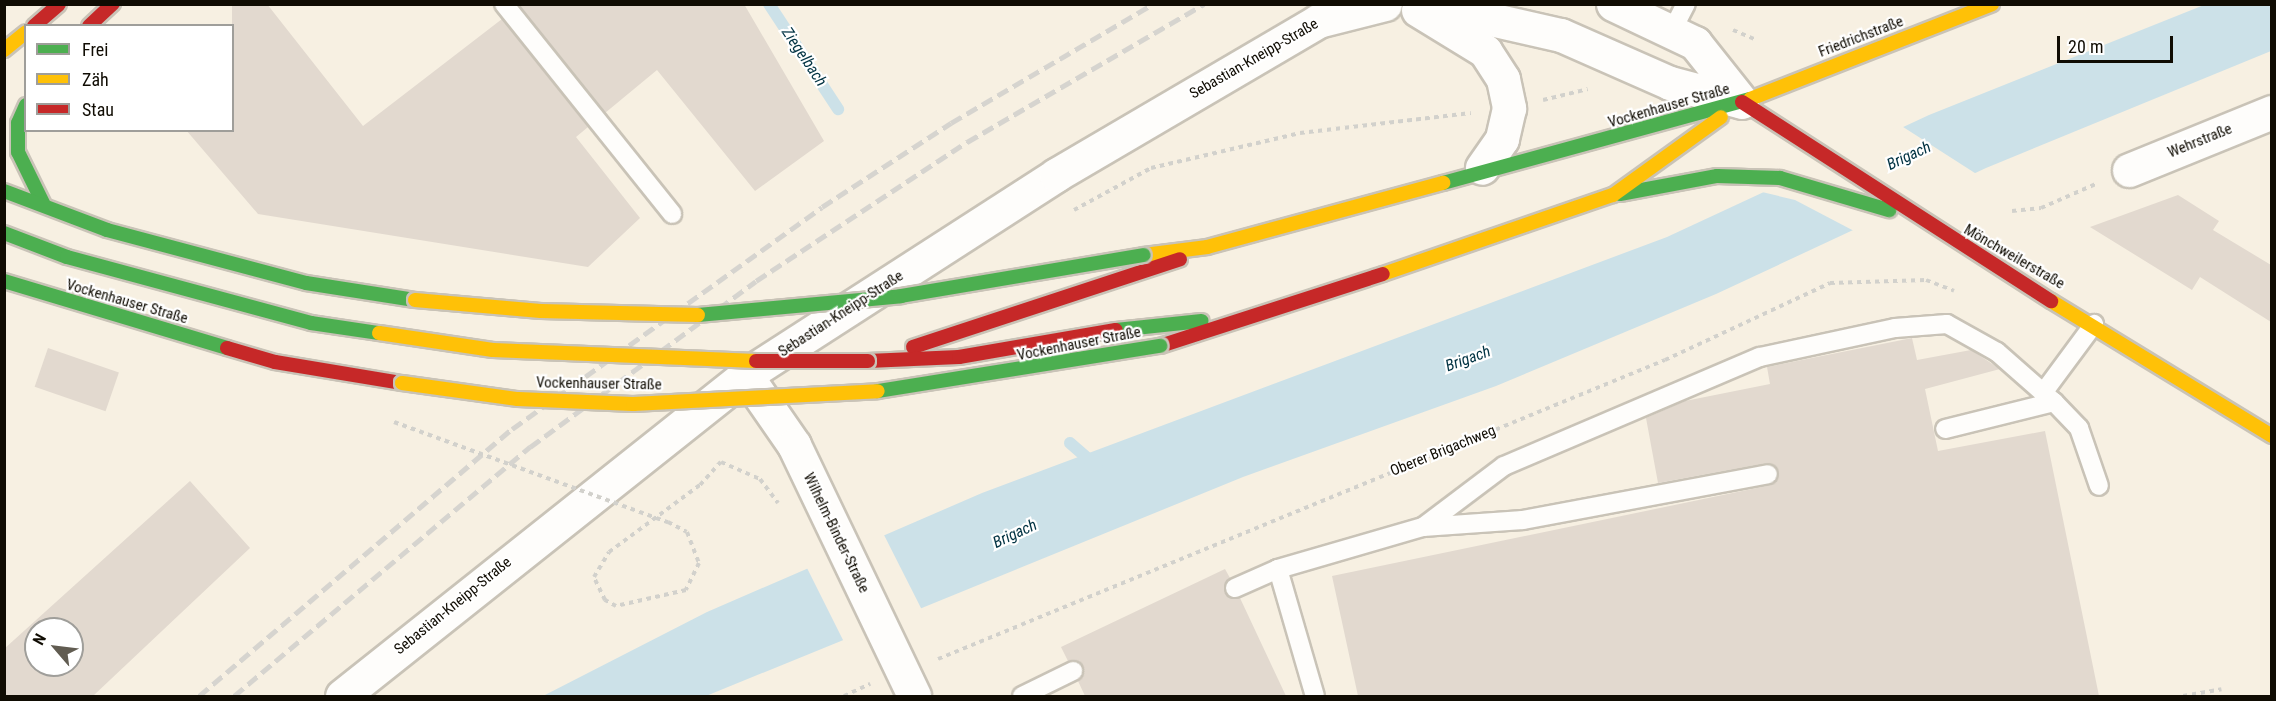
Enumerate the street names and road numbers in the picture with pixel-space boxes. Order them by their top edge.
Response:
street label: Friedrichstraße [1816,13,1906,61]
street label: Sebastian-Kneipp-Straße [1187,15,1321,103]
street label: Vockenhauser Straße [1606,80,1732,132]
street label: Wehrstraße [2165,120,2235,162]
street label: Mönchweilerstraße [1960,221,2068,293]
street label: Sebastian-Kneipp-Straße [775,267,907,361]
street label: Vockenhauser Straße [64,276,190,328]
street label: Vockenhauser Straße [1016,323,1142,365]
street label: Vockenhauser Straße [536,374,662,394]
street label: Oberer Brigachweg [1388,422,1498,480]
street label: Wilhelm-Binder-Straße [799,470,873,596]
street label: Sebastian-Kneipp-Straße [391,553,515,659]

